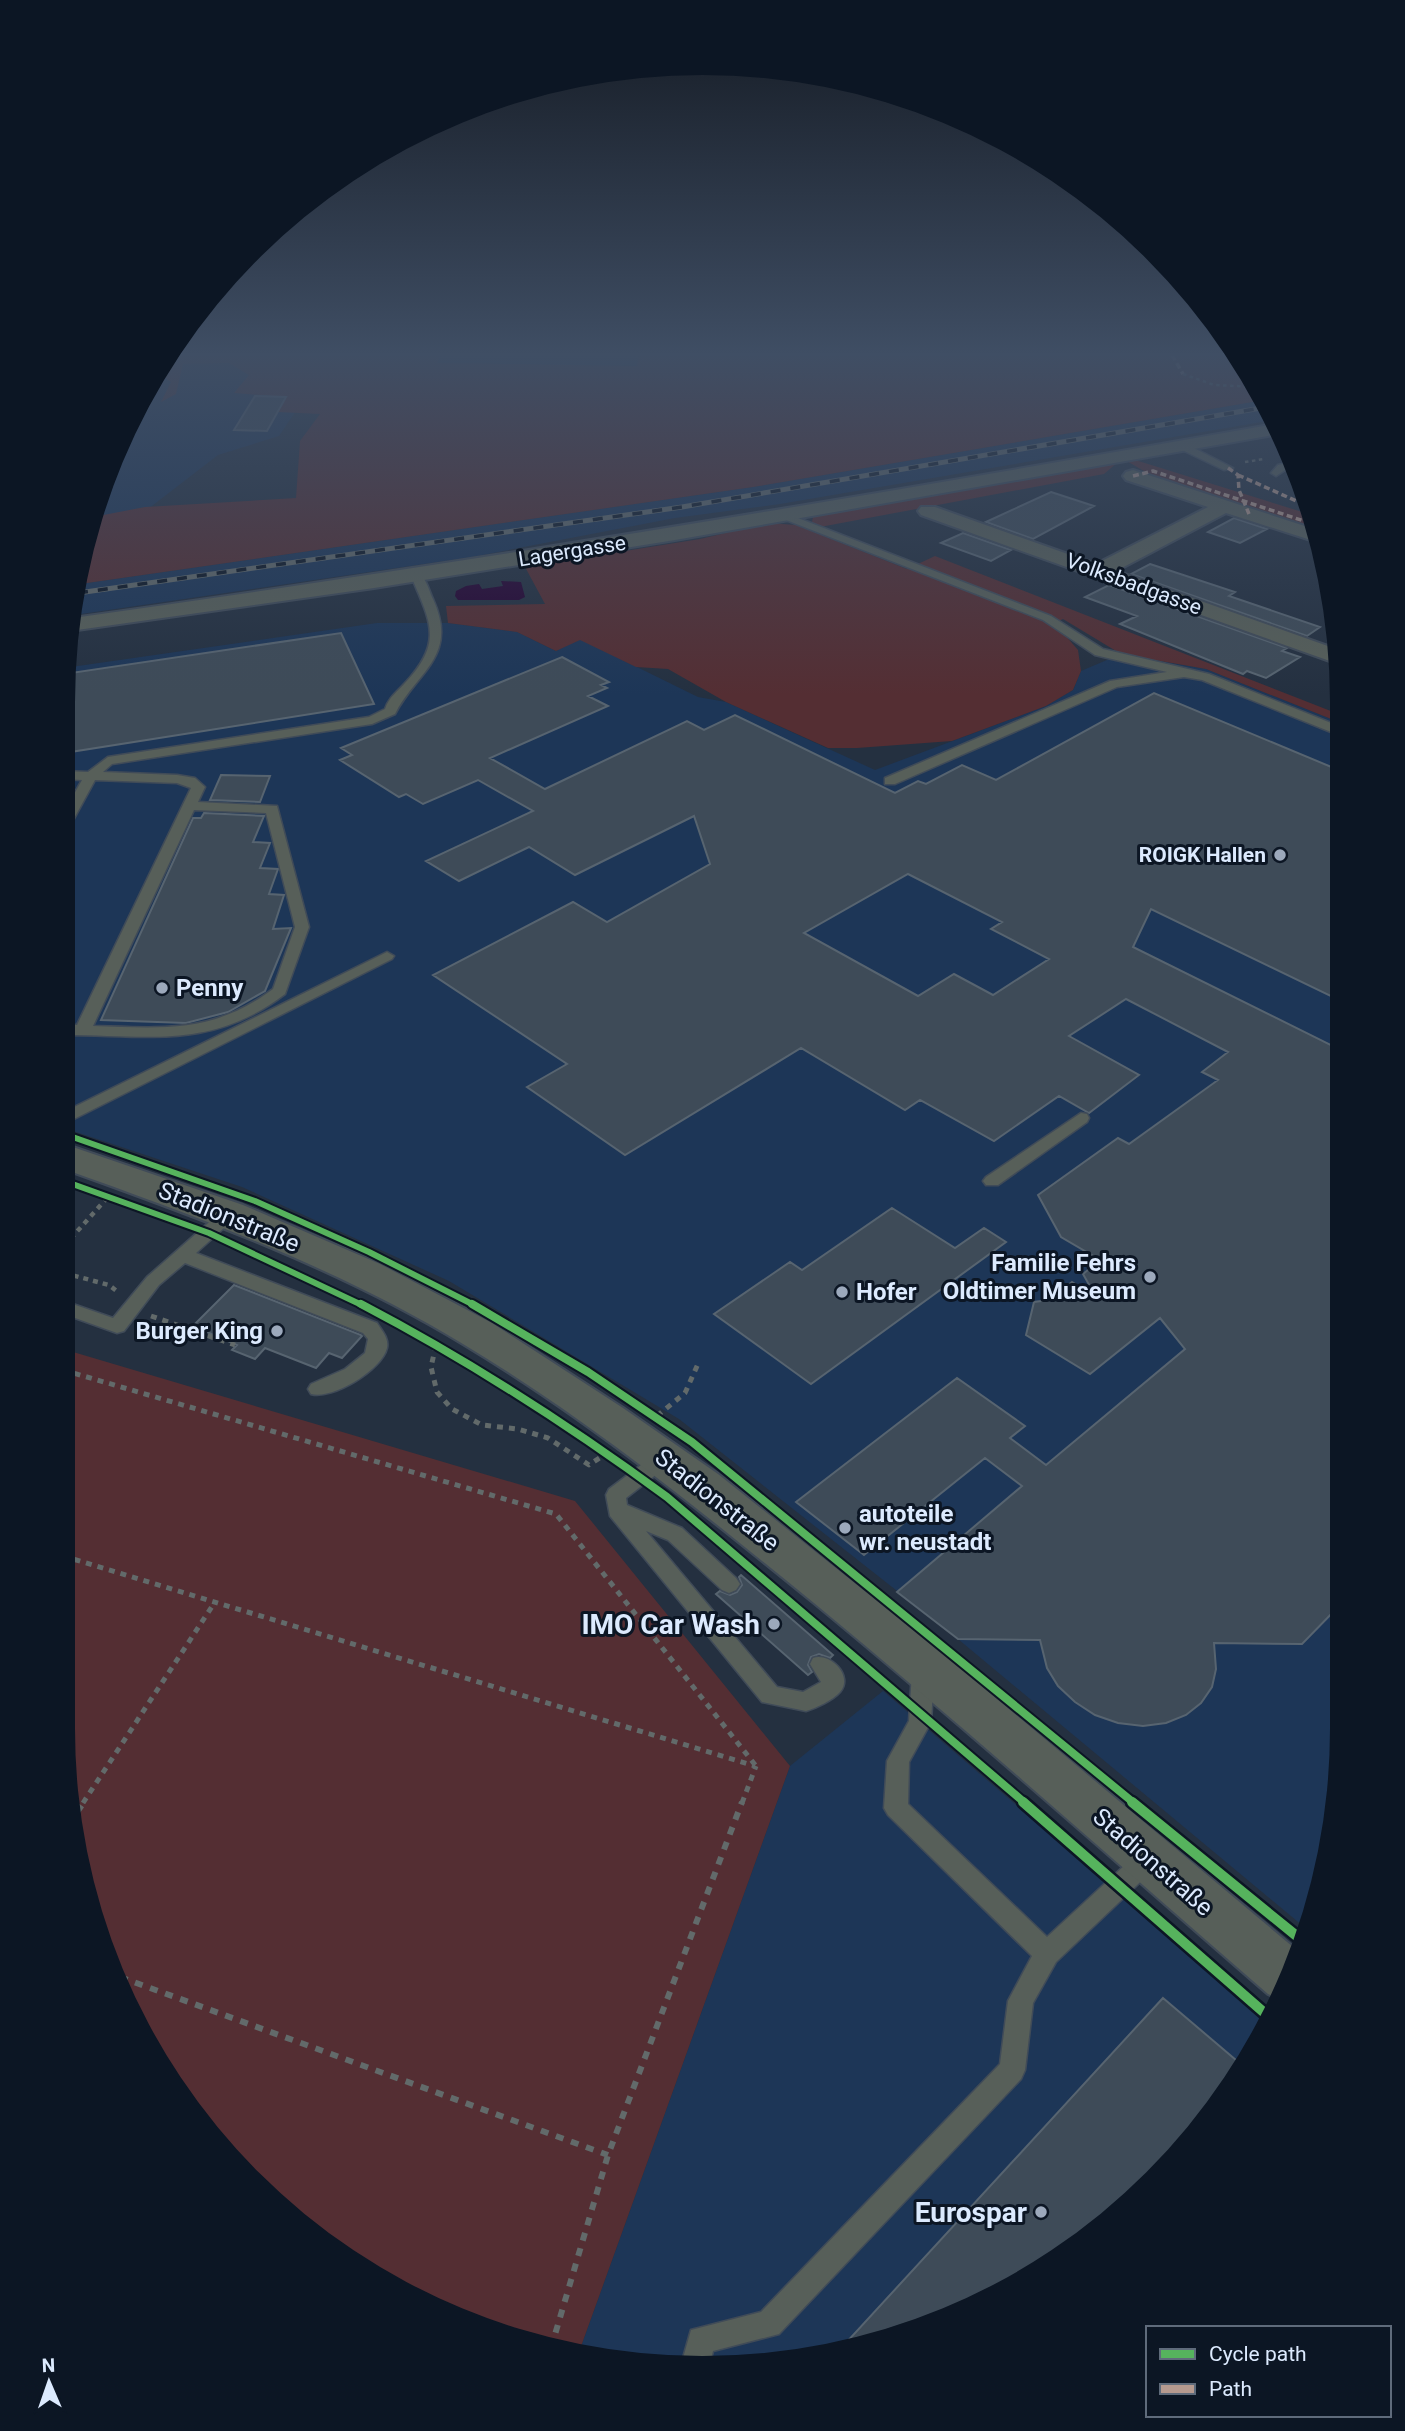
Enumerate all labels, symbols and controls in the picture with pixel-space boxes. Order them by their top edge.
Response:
street label: Lagergasse [516,531,628,571]
street label: Volksbadgasse [1063,548,1205,620]
place label: ROIGK Hallen [1139,843,1266,867]
marker: ROIGK Hallen [1272,847,1288,863]
place label: Penny [176,974,244,1002]
marker: Penny [154,980,170,996]
street label: Stadionstraße [154,1176,304,1258]
place label: Familie Fehrs Oldtimer Museum [943,1249,1136,1305]
marker: Familie Fehrs Oldtimer Museum [1142,1269,1158,1285]
place label: Hofer [856,1278,917,1306]
marker: Hofer [834,1284,850,1300]
place label: Burger King [135,1317,263,1345]
marker: Burger King [269,1323,285,1339]
street label: Stadionstraße [650,1443,784,1557]
place label: autoteile wr. neustadt [859,1500,991,1556]
marker: autoteile wr. neustadt [837,1520,853,1536]
place label: IMO Car Wash [581,1608,760,1641]
marker: IMO Car Wash [766,1616,782,1632]
street label: Stadionstraße [1087,1802,1219,1922]
place label: Eurospar [915,2196,1027,2229]
marker: Eurospar [1033,2204,1049,2220]
legend [1146,2326,1391,2417]
text: Cycle path [1209,2342,1307,2366]
north arrow [14,2347,84,2417]
text: N [41,2354,56,2377]
text: Path [1209,2377,1252,2401]

